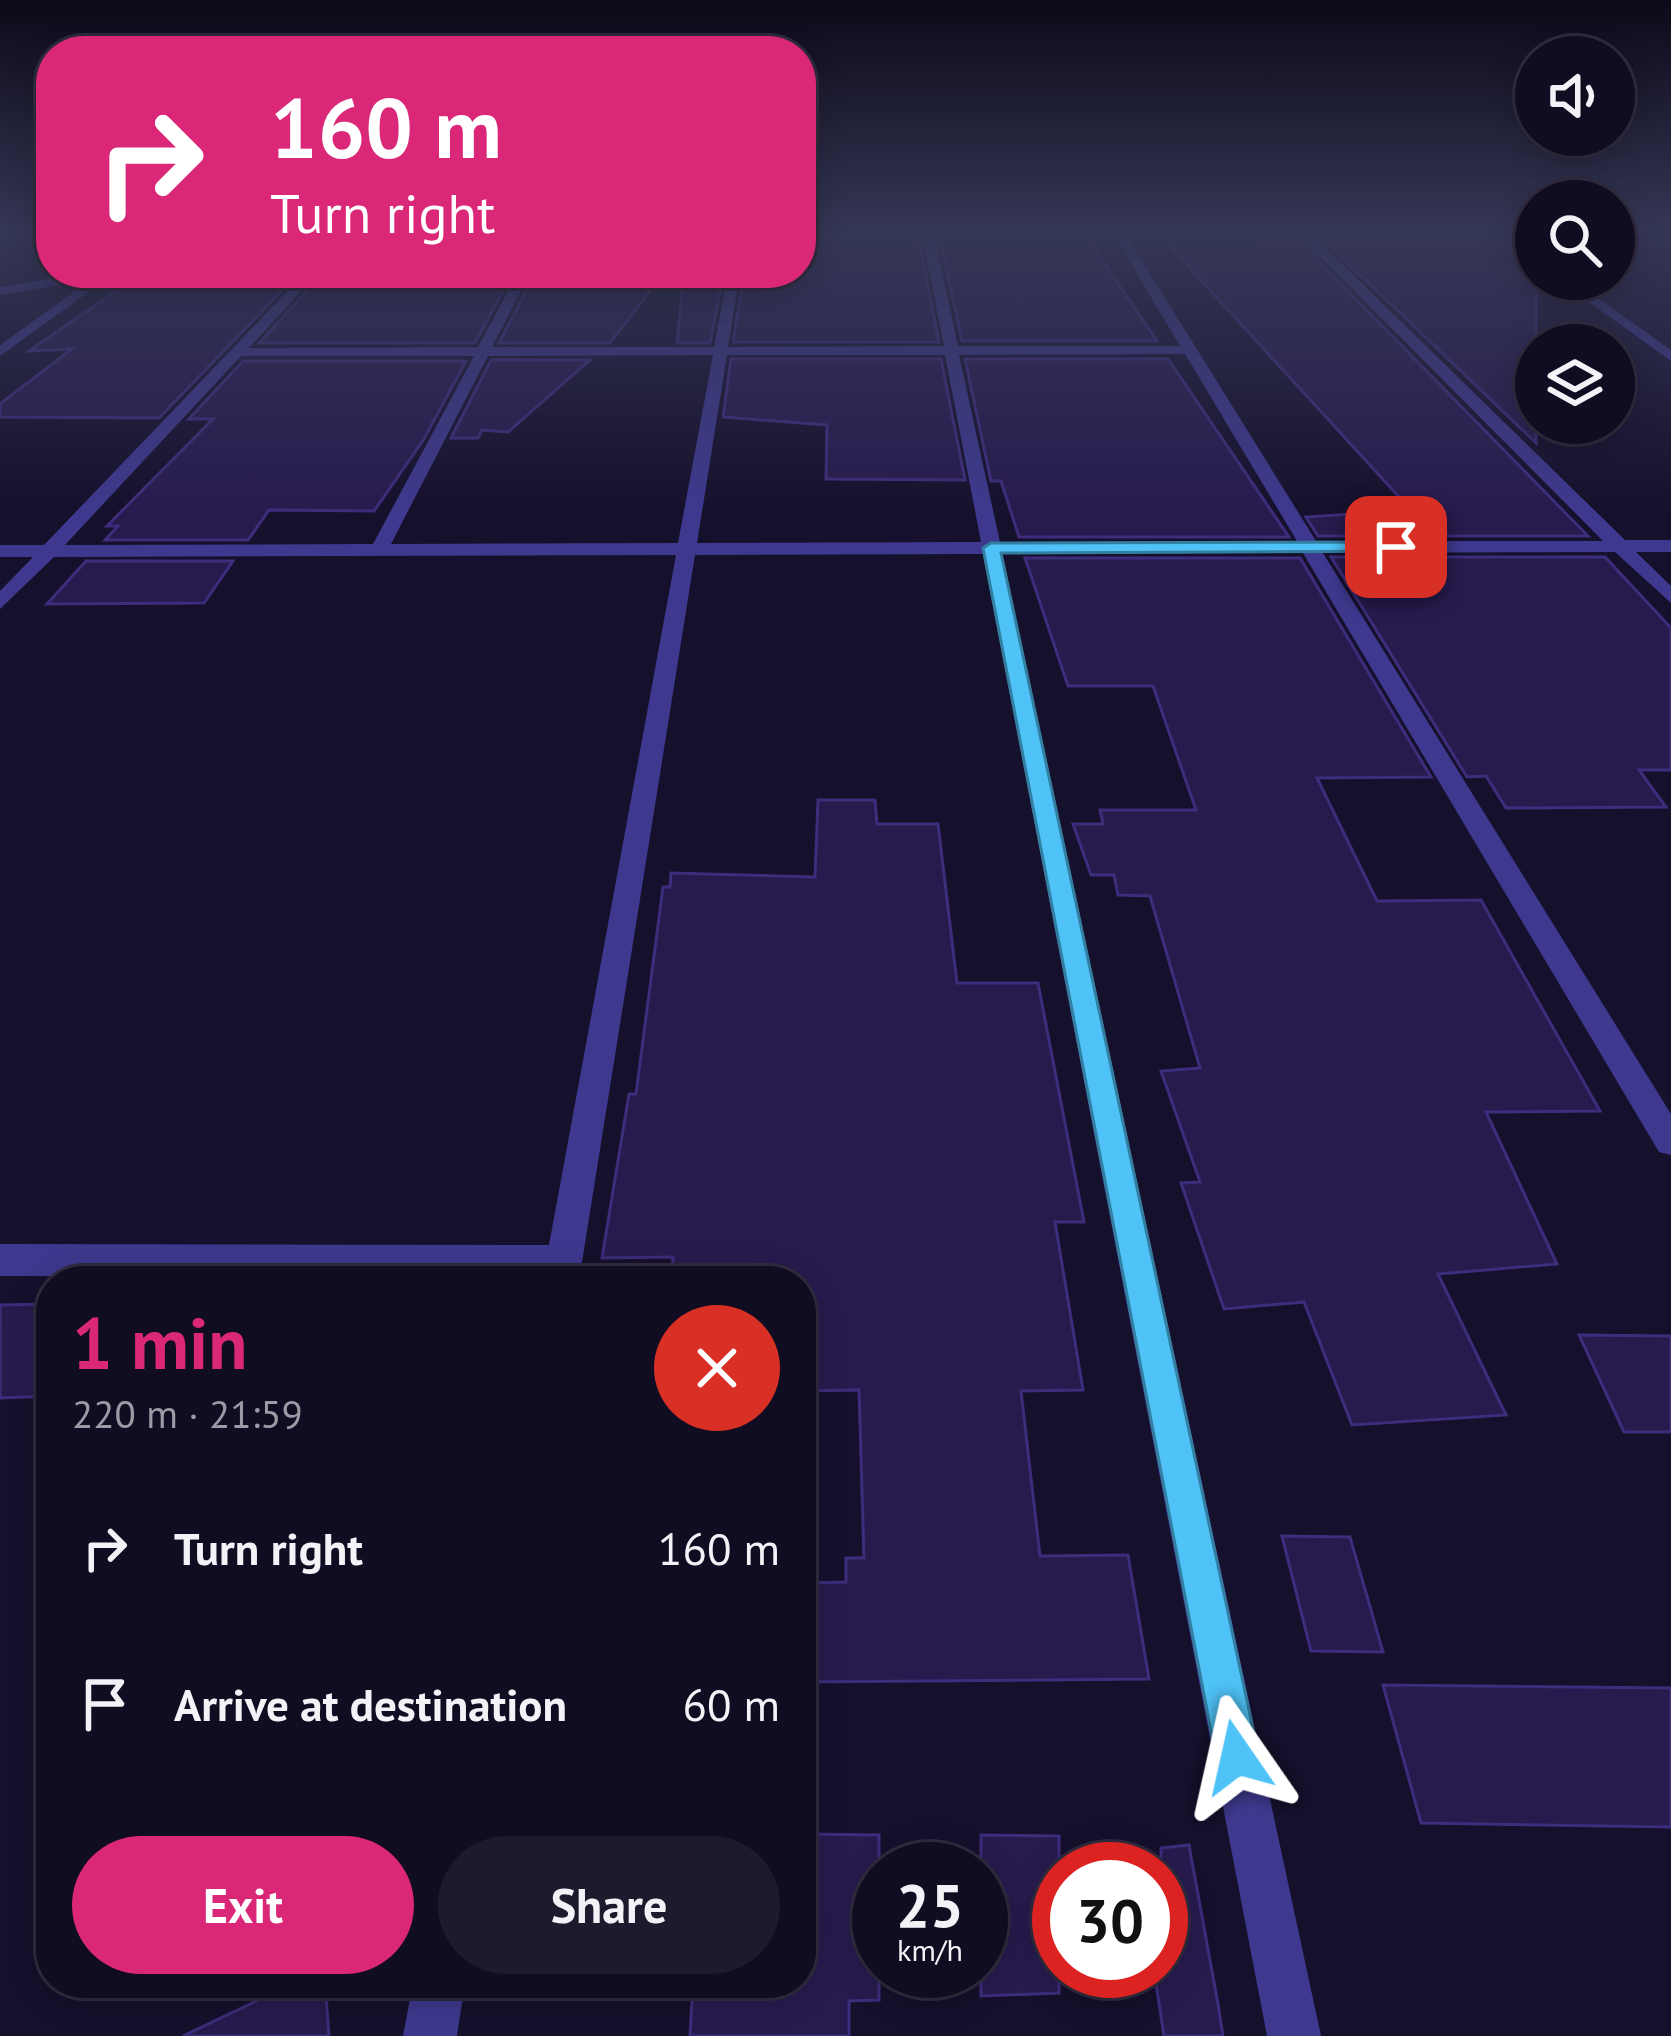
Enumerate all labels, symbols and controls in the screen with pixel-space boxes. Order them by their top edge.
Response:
map controls [1515,36,1635,444]
button: sound [1515,36,1635,156]
text: 160 m [270,72,502,181]
icon: right [72,84,228,240]
text: Turn right [270,178,495,248]
button: search [1515,180,1635,300]
button: layers [1515,324,1635,444]
pin [1345,496,1447,598]
icon: arrive [1363,514,1429,580]
text: 1 min [72,1296,248,1389]
button: close [654,1305,780,1431]
text: 220 m · 21:59 [72,1388,303,1439]
icon: right [72,1515,138,1581]
text: Turn right [174,1519,363,1577]
text: 160 m [658,1519,780,1577]
icon: arrive [72,1671,138,1737]
text: Arrive at destination [174,1675,567,1733]
text: 60 m [682,1675,780,1733]
position arrow [1174,1694,1300,1820]
button: Exit [72,1836,414,1974]
button: Share [438,1836,780,1974]
speed limit sign: 30 [1032,1842,1188,1998]
text: 25 [896,1866,964,1944]
text: km/h [897,1930,963,1969]

